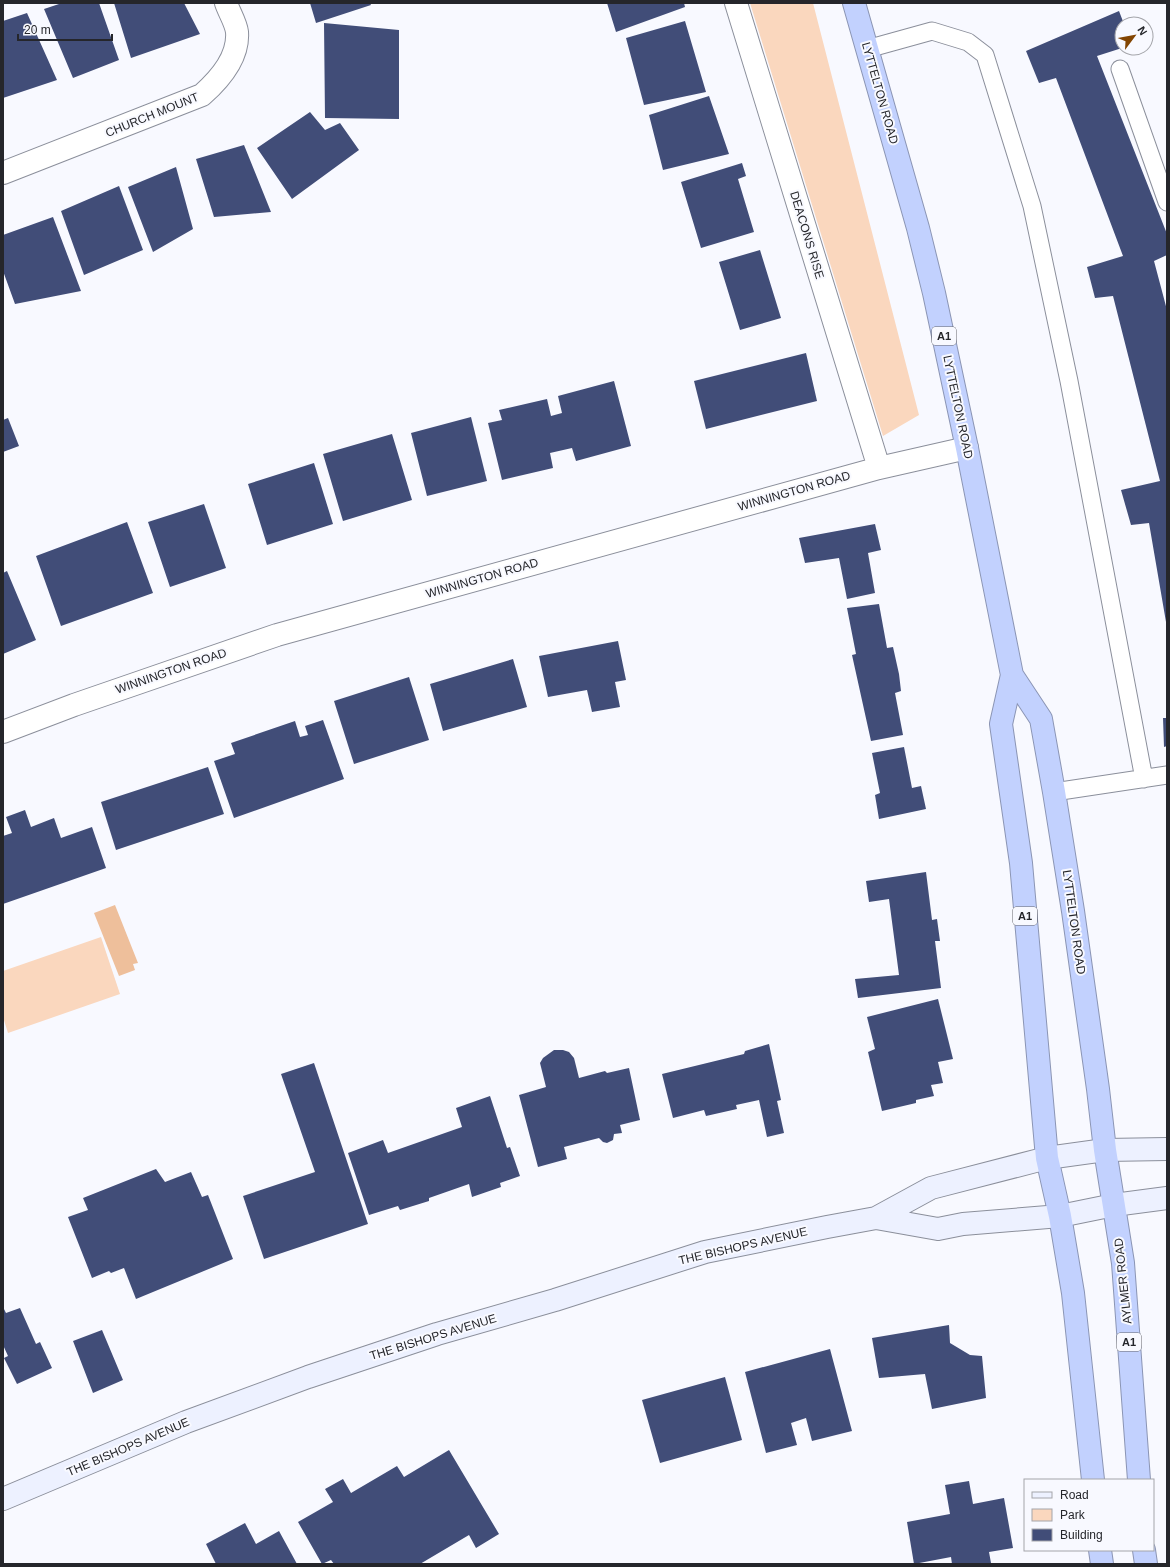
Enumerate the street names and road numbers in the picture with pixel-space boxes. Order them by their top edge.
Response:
street label: LYTTELTON ROAD [859,40,901,146]
street label: CHURCH MOUNT [103,90,201,140]
street label: DEACONS RISE [787,190,827,280]
road number: A1 [932,327,956,345]
street label: LYTTELTON ROAD [940,354,976,460]
street label: WINNINGTON ROAD [736,468,852,514]
street label: WINNINGTON ROAD [424,555,540,601]
street label: WINNINGTON ROAD [114,645,229,697]
street label: LYTTELTON ROAD [1060,869,1088,975]
road number: A1 [1013,907,1037,925]
street label: THE BISHOPS AVENUE [677,1224,809,1268]
street label: AYLMER ROAD [1111,1237,1134,1325]
street label: THE BISHOPS AVENUE [368,1311,498,1363]
road number: A1 [1117,1333,1141,1351]
street label: THE BISHOPS AVENUE [65,1415,191,1479]

